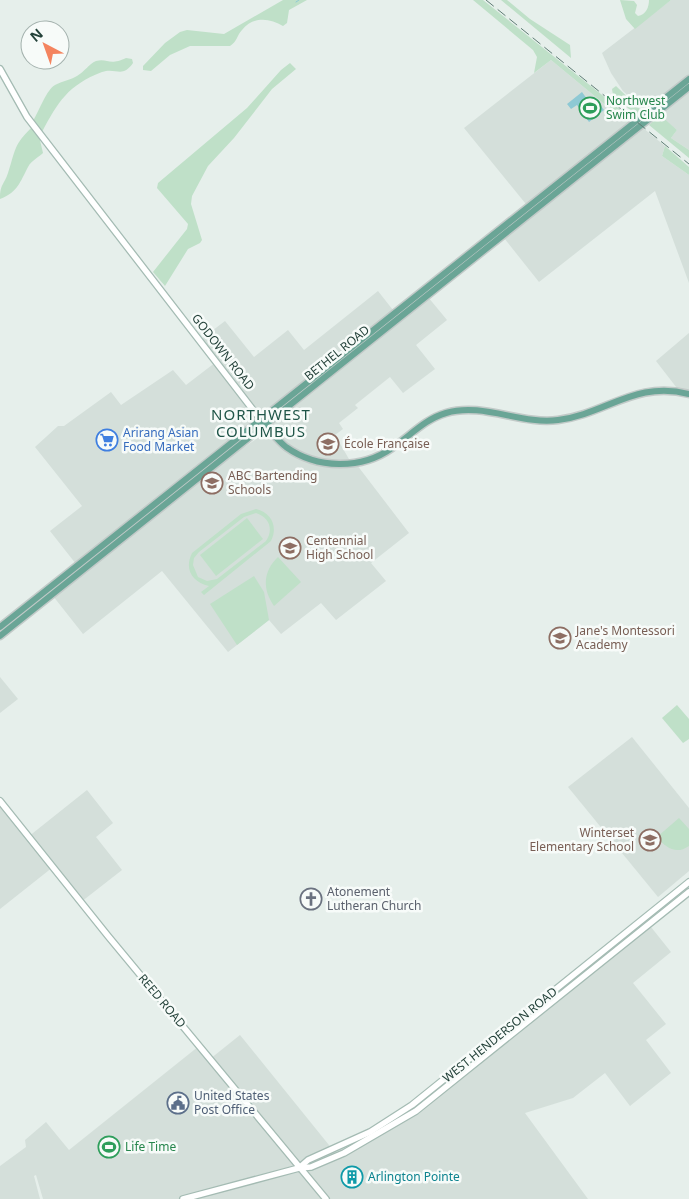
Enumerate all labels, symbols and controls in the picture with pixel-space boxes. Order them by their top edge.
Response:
north arrow [20,20,70,70]
text: N [26,24,47,46]
place label: Northwest Swim Club [606,92,666,123]
sports icon: Northwest Swim Club [578,96,602,120]
street label: GODOWN ROAD [188,310,259,394]
street label: BETHEL ROAD [301,321,373,384]
district label: NORTHWEST COLUMBUS [211,404,311,441]
place label: Arirang Asian Food Market [123,424,199,455]
supermarket icon: Arirang Asian Food Market [95,428,119,452]
school or university icon: École Française [316,432,340,456]
place label: École Française [344,435,430,452]
place label: ABC Bartending Schools [228,467,317,498]
school or university icon: ABC Bartending Schools [200,471,224,495]
place label: Centennial High School [306,532,373,563]
school or university icon: Centennial High School [278,536,302,560]
place label: Jane's Montessori Academy [575,622,675,653]
school or university icon: Jane's Montessori Academy [548,626,572,650]
place label: Winterset Elementary School [529,824,635,855]
school or university icon: Winterset Elementary School [638,828,662,852]
place label: Atonement Lutheran Church [327,883,422,914]
church icon: Atonement Lutheran Church [299,887,323,911]
street label: REED ROAD [135,970,190,1031]
street label: WEST HENDERSON ROAD [439,983,561,1086]
place label: United States Post Office [194,1087,270,1118]
public building icon: United States Post Office [166,1091,190,1115]
sports icon: Life Time [97,1135,121,1159]
place label: Life Time [125,1138,176,1155]
building icon: Arlington Pointe [340,1165,364,1189]
place label: Arlington Pointe [368,1168,460,1185]

